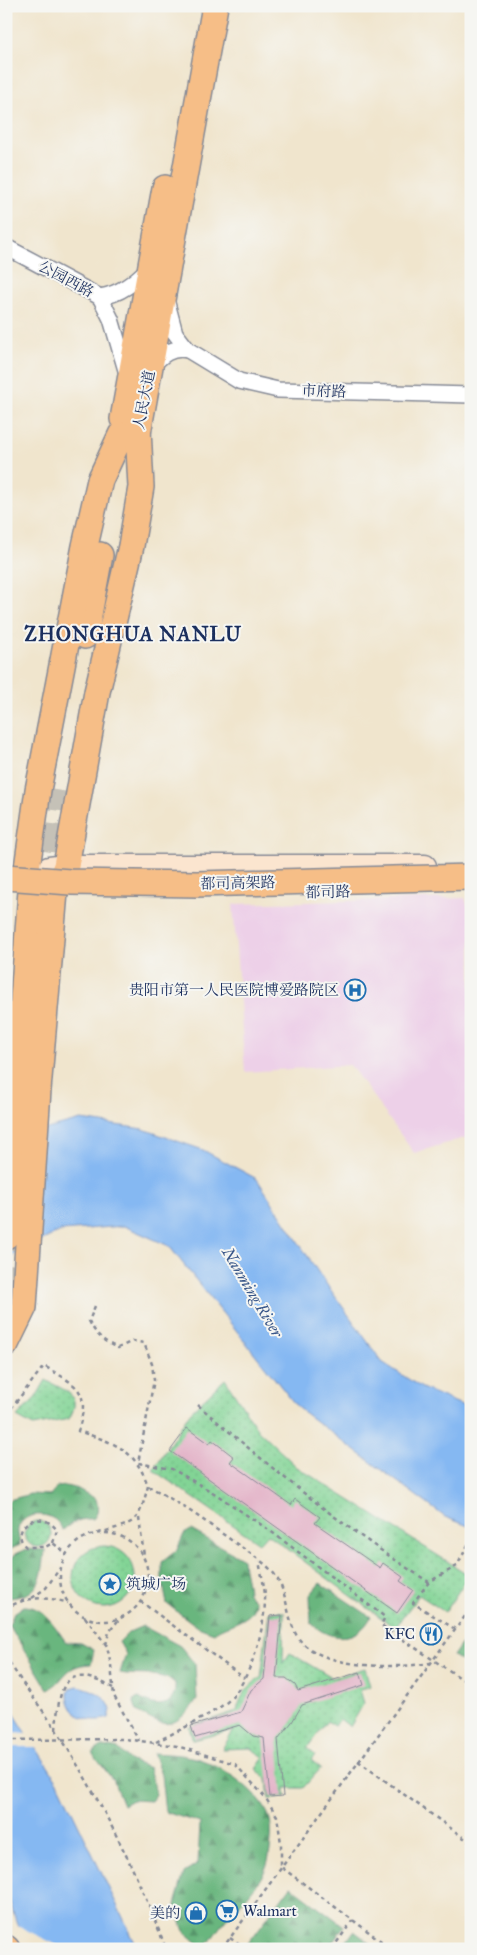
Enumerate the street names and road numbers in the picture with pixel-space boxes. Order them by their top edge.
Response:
street label: 公园西路 [35,257,97,301]
street label: 人民大道 [129,369,159,431]
street label: 市府路 [301,381,347,401]
street label: 都司高架路 [200,873,276,893]
street label: 都司路 [305,883,351,901]

